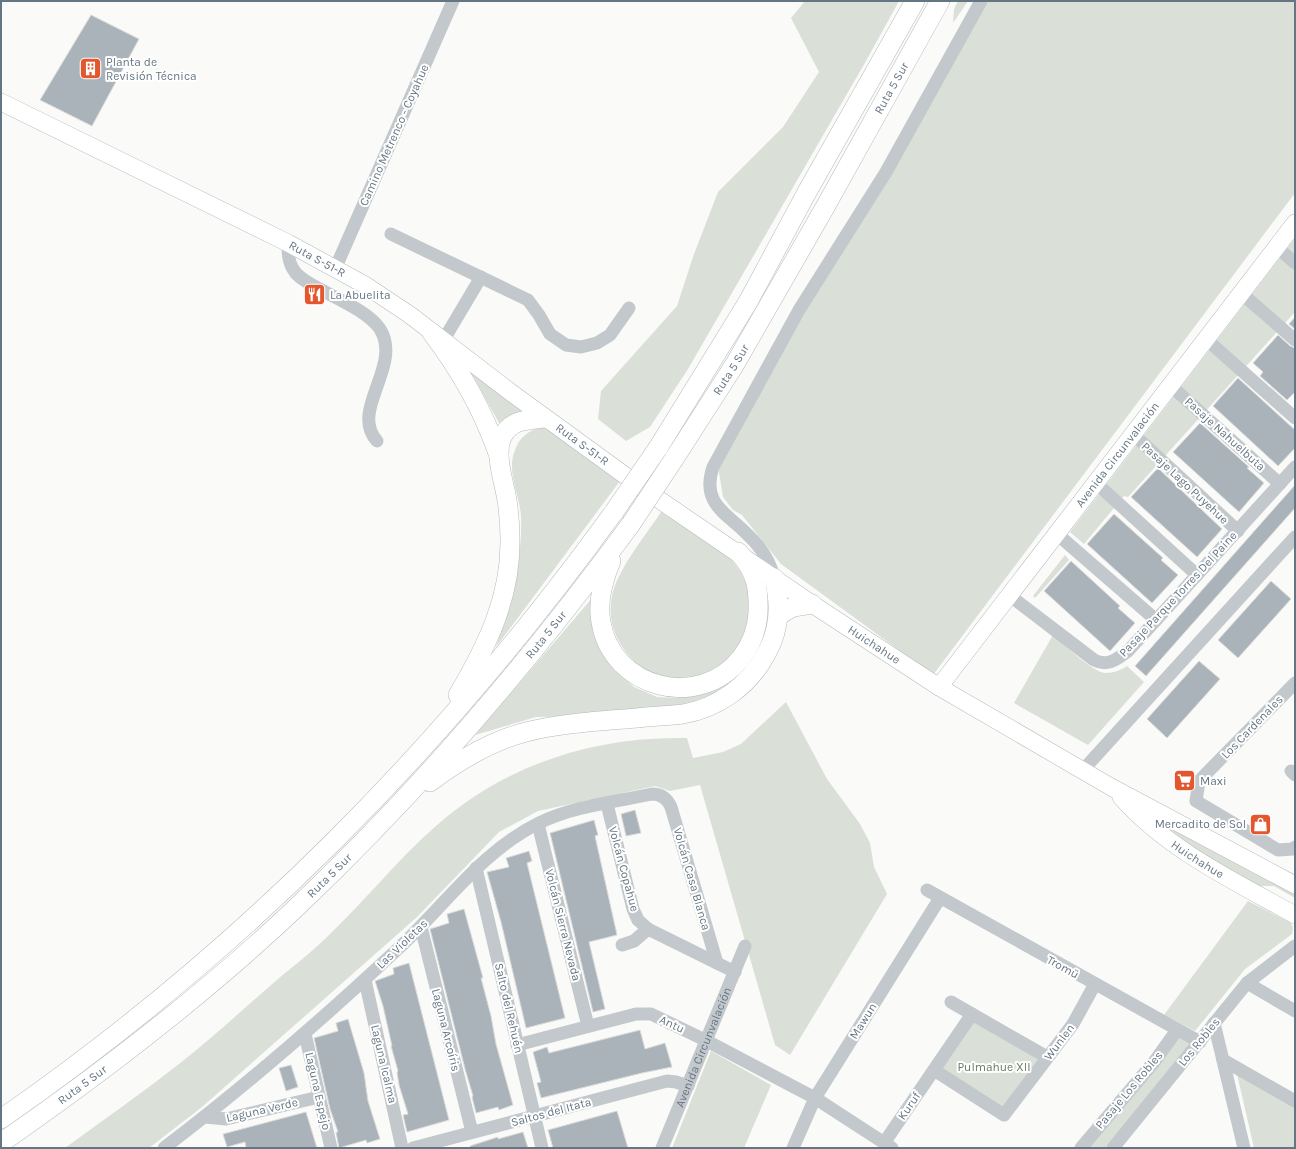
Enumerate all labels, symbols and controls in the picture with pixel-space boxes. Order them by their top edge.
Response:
place label: Planta de Revisión Técnica [106,55,197,83]
building icon: Planta de Revisión Técnica [77,56,103,82]
street label: Ruta 5 Sur [871,59,912,117]
street label: Camino Metrenco - Coyahue [356,62,432,208]
street label: Ruta S-51-R [286,238,348,280]
restaurant icon: La Abuelita [301,282,327,308]
place label: La Abuelita [330,288,391,302]
street label: Ruta 5 Sur [710,341,752,398]
street label: Pasaje Nahuelbuta [1182,394,1268,474]
street label: Avenida Circunvalación [1073,399,1162,510]
street label: Ruta S-51-R [553,420,612,468]
street label: Pasaje Lago Puyehue [1139,439,1231,527]
street label: Pasaje Parque Torres Del Paine [1116,529,1240,659]
street label: Ruta 5 Sur [523,608,570,662]
street label: Huichahue [845,622,903,667]
street label: Los Cardenales [1218,692,1286,762]
supermarket icon: Maxi [1171,768,1197,794]
place label: Maxi [1200,774,1226,788]
shop icon: Mercadito de Sol [1248,811,1274,837]
place label: Mercadito de Sol [1155,817,1246,831]
street label: Volcán Copahue [606,825,642,913]
street label: Volcán Casa Blanca [671,826,713,932]
street label: Huichahue [1168,837,1226,881]
street label: Ruta 5 Sur [304,850,355,901]
street label: Volcán Sierra Nevada [542,867,584,983]
street label: Las Violetas [374,916,430,972]
street label: Tromü [1045,953,1081,981]
street label: Salto del Rehuén [492,962,526,1054]
street label: Avenida Circunvalación [673,985,734,1109]
street label: Laguna Arcoíris [429,987,463,1073]
street label: Mawun [846,1000,880,1042]
street label: Antu [657,1012,687,1036]
street label: Los Robles [1175,1015,1223,1069]
street label: Wunlen [1041,1021,1077,1063]
street label: Laguna Icalma [368,1023,400,1105]
street label: Pasaje Los Robles [1092,1048,1166,1132]
street label: Laguna Espejo [302,1051,334,1131]
park label: Pulmahue XII [957,1060,1031,1074]
street label: Ruta 5 Sur [55,1062,110,1107]
street label: Kuruf [895,1089,924,1122]
street label: Laguna Verde [225,1095,299,1125]
street label: Saltos del Itata [509,1095,593,1129]

